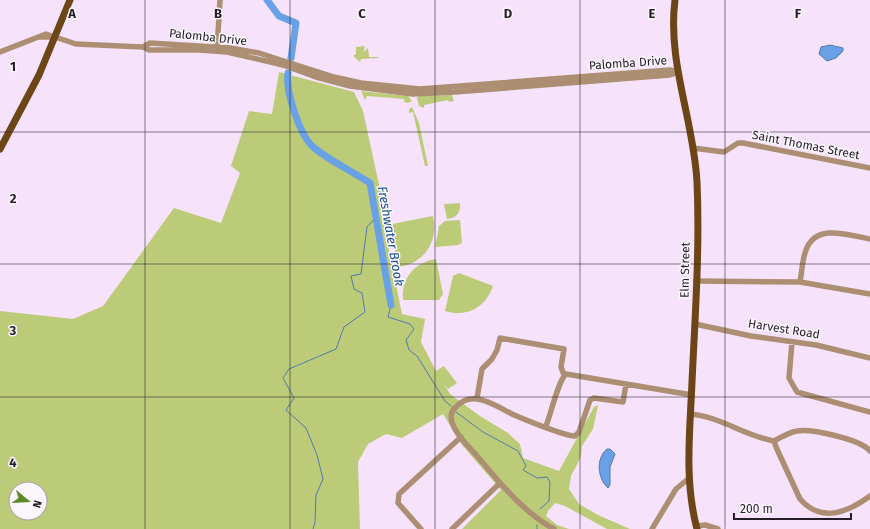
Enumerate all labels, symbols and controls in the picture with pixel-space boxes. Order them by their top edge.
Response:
text: A [67,6,76,21]
text: B [214,6,222,21]
text: C [358,6,366,21]
text: D [504,6,513,21]
text: E [649,6,656,21]
text: F [795,6,802,21]
street label: Palomba Drive [168,26,248,48]
street label: Palomba Drive [588,53,668,73]
text: 1 [10,59,16,74]
street label: Saint Thomas Street [751,128,862,162]
water label: Freshwater Brook [375,185,407,287]
text: 2 [10,191,17,206]
street label: Elm Street [678,241,692,298]
street label: Harvest Road [747,316,821,342]
text: 3 [9,323,17,338]
text: 4 [9,455,17,470]
north arrow [8,481,48,521]
scale bar [734,495,851,521]
text: N [30,498,44,509]
text: 200 m [740,502,773,516]

